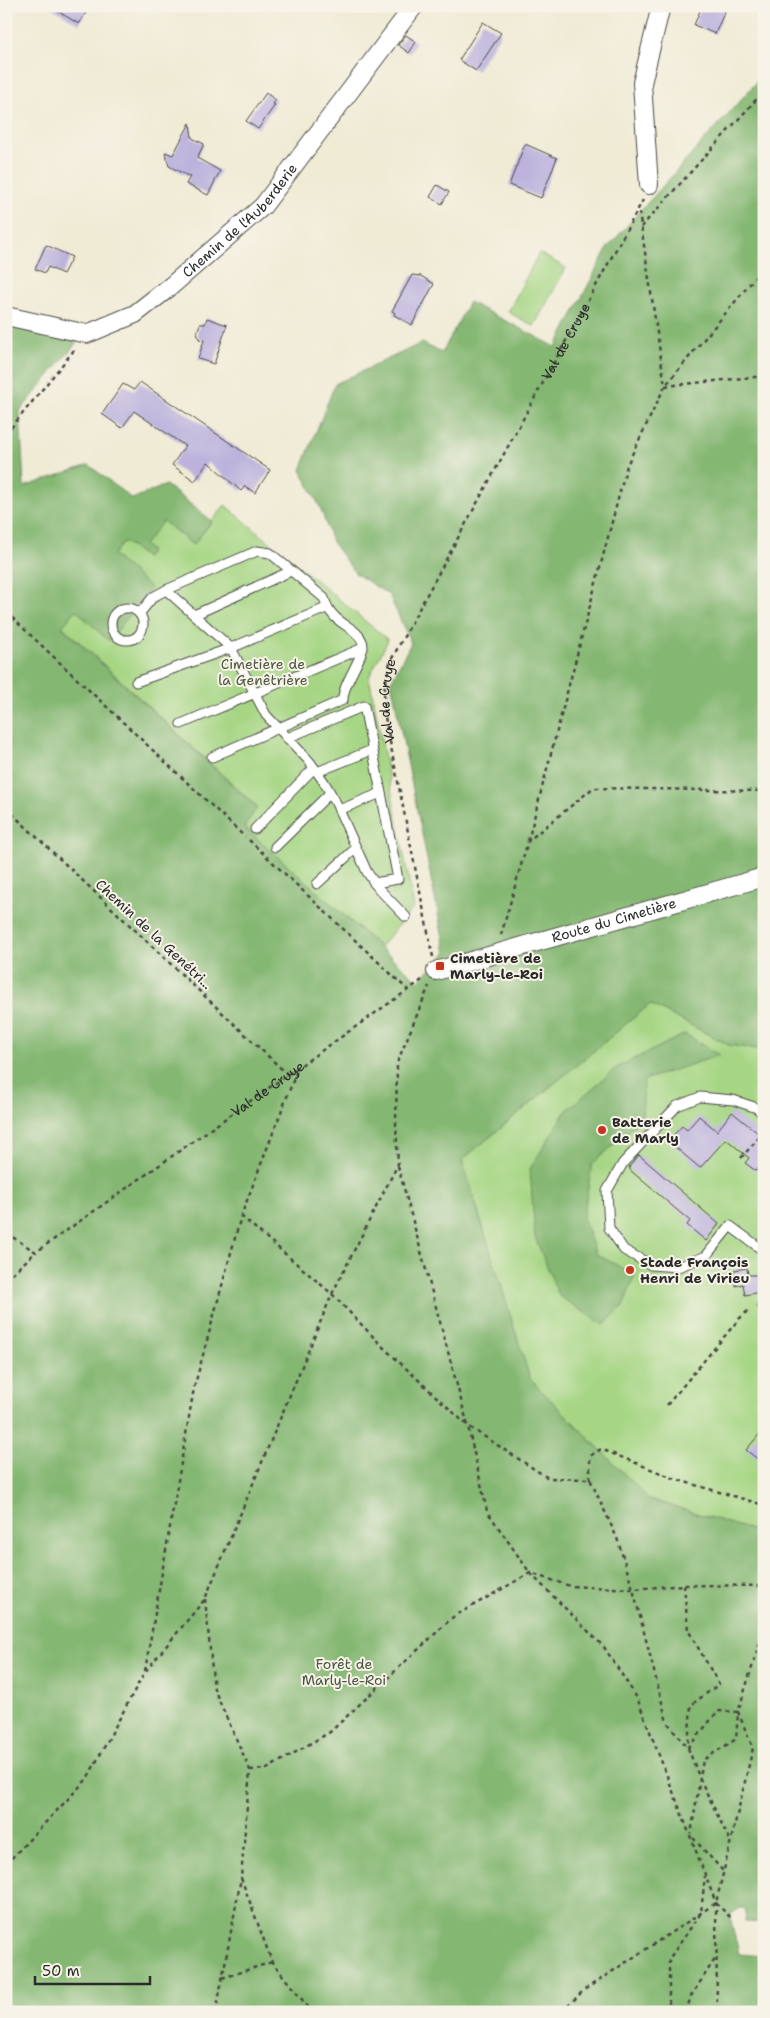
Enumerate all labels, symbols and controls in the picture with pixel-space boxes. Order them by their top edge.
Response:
street label: Chemin de l'Auberderie [178,160,301,281]
street label: Val de Cruye [537,299,594,383]
park label: Cimetière de la Genêtrière [218,655,308,689]
street label: Val de Cruye [375,657,400,745]
street label: Chemin de la Genétri... [92,875,216,993]
street label: Route du Cimetière [549,894,678,946]
place label: Cimetière de Marly-le-Roi [450,949,543,983]
marker: Cimetière de Marly-le-Roi [434,960,446,972]
street label: Val de Cruye [228,1057,308,1121]
place label: Batterie de Marly [612,1113,679,1147]
marker: Batterie de Marly [596,1124,608,1136]
place label: Stade François Henri de Virieu [640,1253,749,1287]
marker: Stade François Henri de Virieu [624,1264,636,1276]
park label: Forêt de Marly-le-Roi [302,1655,386,1689]
scale bar [35,1953,150,1985]
text: 50 m [42,1961,80,1981]

